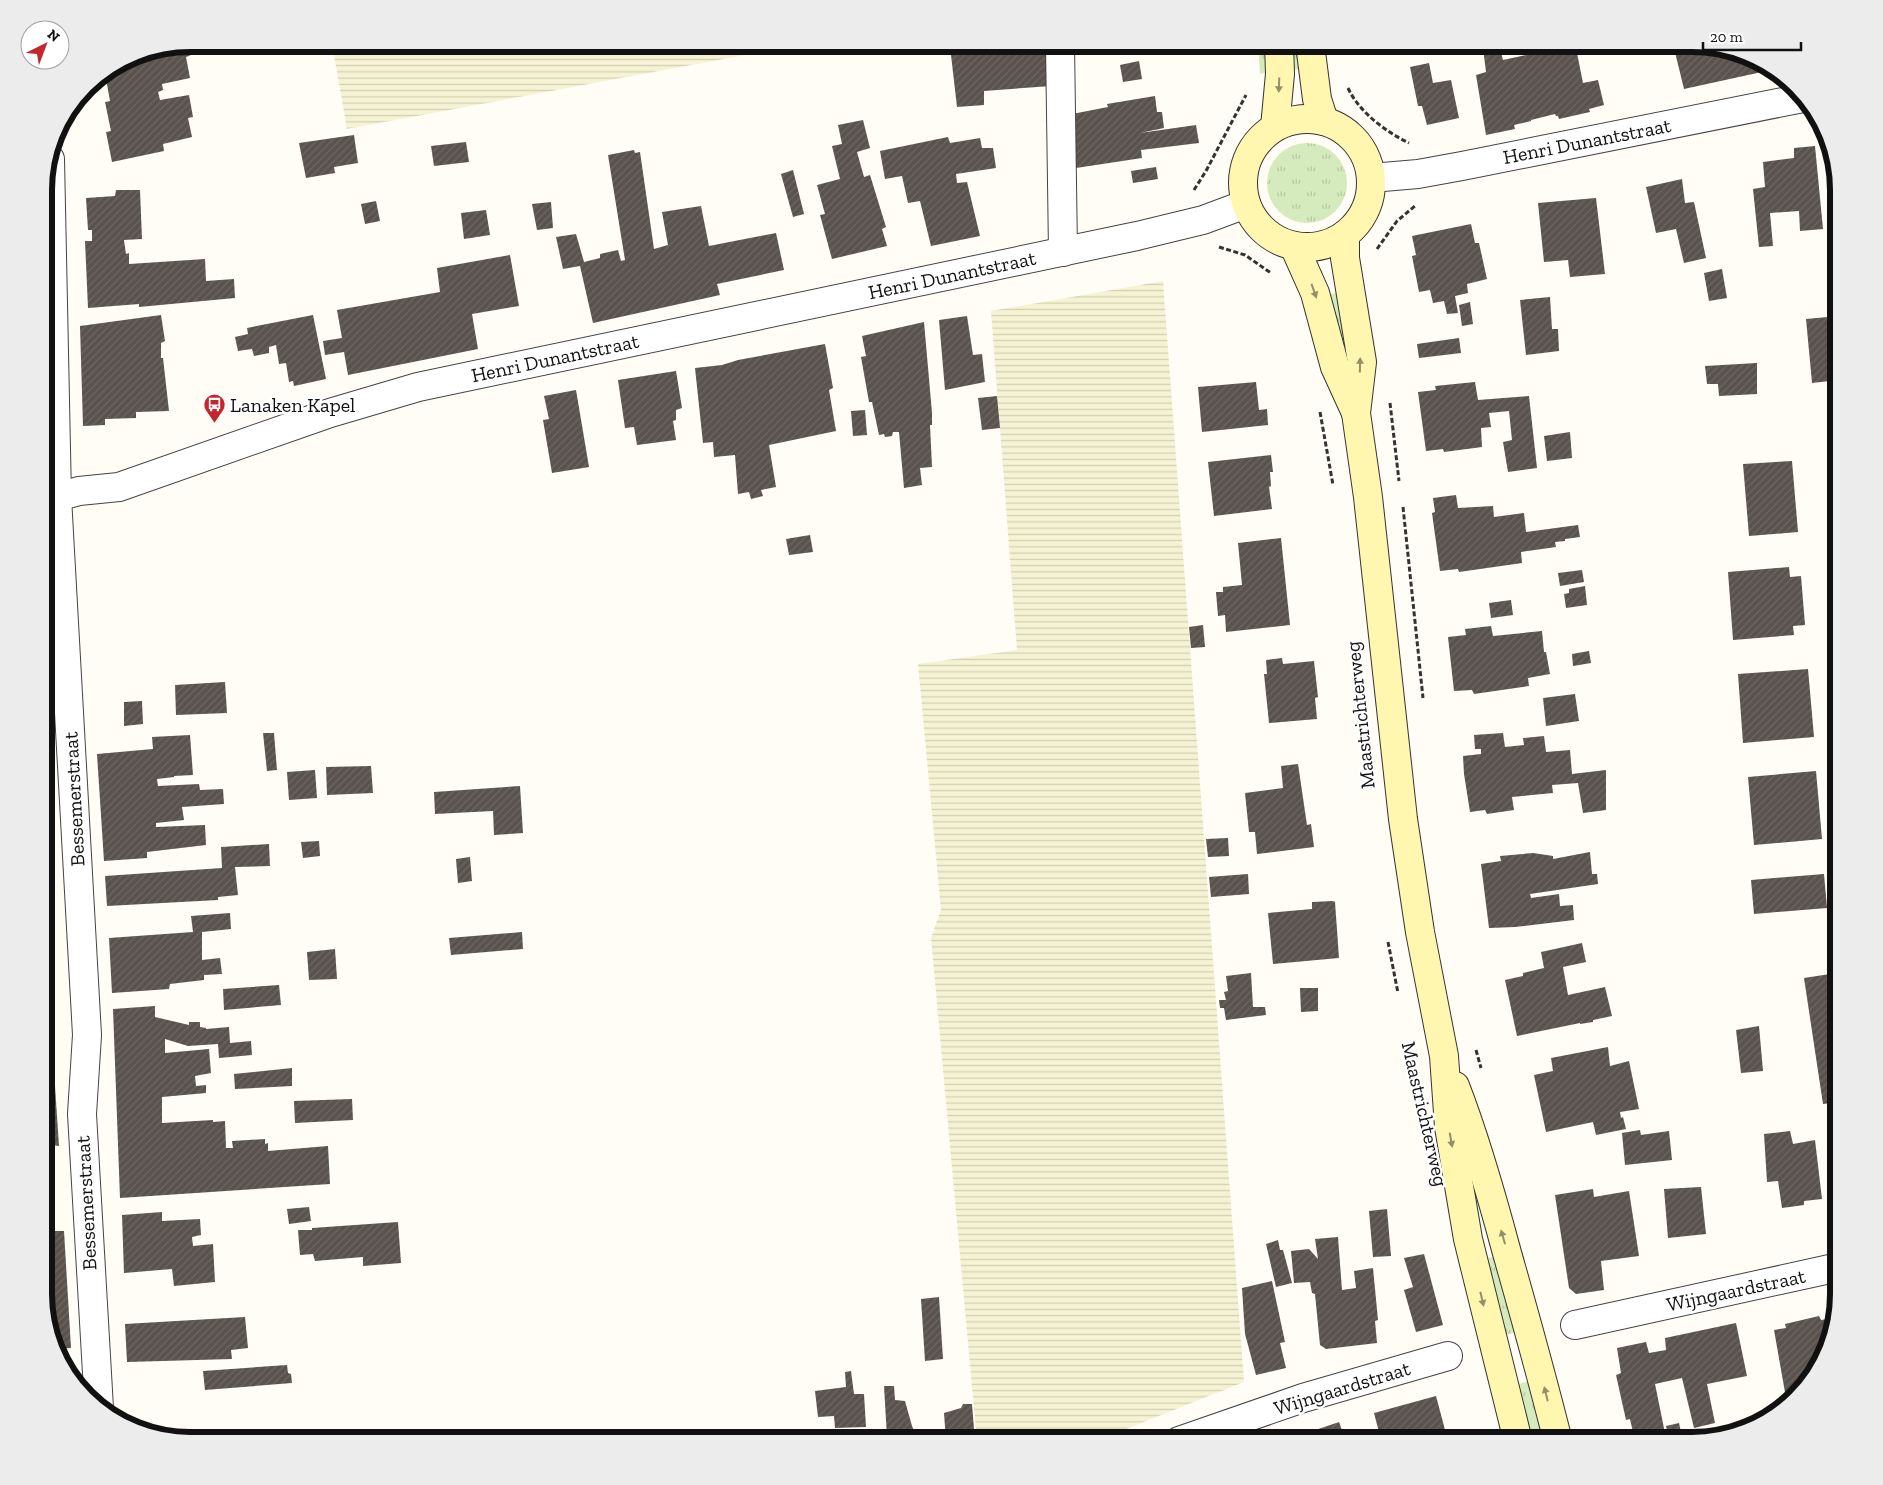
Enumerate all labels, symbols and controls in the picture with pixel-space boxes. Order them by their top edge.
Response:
north arrow [20,20,70,70]
scale bar [1703,20,1800,52]
text: N [44,26,63,46]
text: 20 m [1710,28,1743,46]
one-way arrow [1275,78,1283,94]
street label: Henri Dunantstraat [1501,113,1674,169]
street label: Henri Dunantstraat [866,245,1039,304]
one-way arrow [1310,284,1318,299]
street label: Henri Dunantstraat [469,328,642,387]
one-way arrow [1357,357,1365,373]
bus stop icon: Lanaken Kapel [202,393,226,424]
place label: Lanaken Kapel [230,393,355,417]
street label: Maastrichterweg [1340,640,1380,790]
street label: Bessemerstraat [58,730,90,867]
street label: Maastrichterweg [1397,1039,1453,1189]
one-way arrow [1448,1132,1456,1148]
street label: Bessemerstraat [70,1134,102,1271]
one-way arrow [1499,1230,1507,1245]
street label: Wijngaardstraat [1664,1263,1808,1316]
one-way arrow [1478,1292,1486,1307]
street label: Wijngaardstraat [1271,1356,1414,1420]
one-way arrow [1542,1386,1550,1401]

